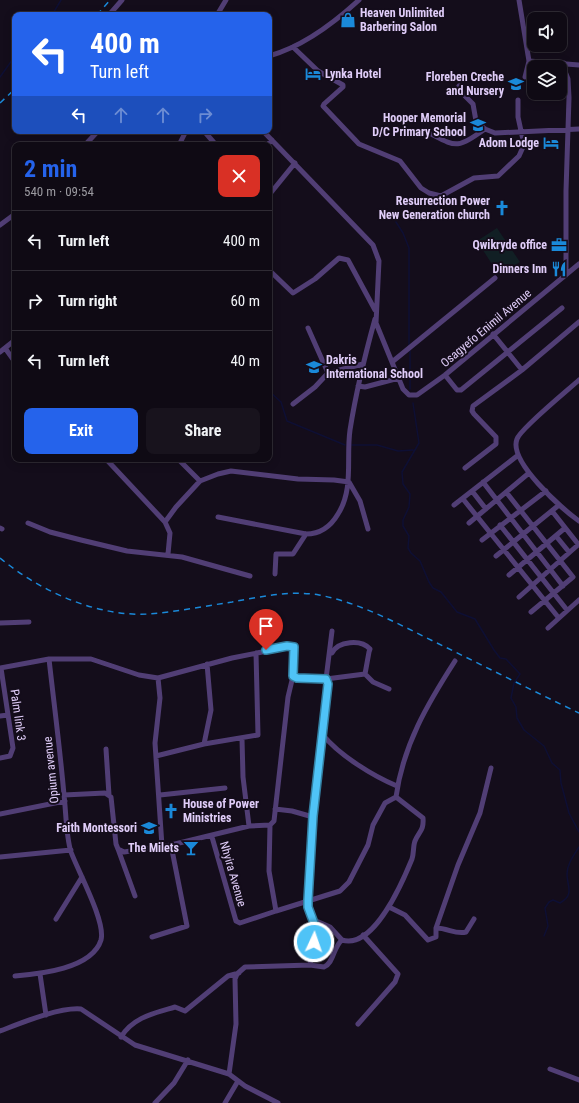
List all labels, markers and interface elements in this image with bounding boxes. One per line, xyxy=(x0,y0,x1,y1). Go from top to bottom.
place label: Heaven Unlimited Barbering Salon xyxy=(360,6,445,34)
shop icon: Heaven Unlimited Barbering Salon xyxy=(339,11,357,29)
map controls xyxy=(527,12,567,100)
button: sound xyxy=(527,12,567,52)
text: 400 m xyxy=(90,27,160,60)
icon: left xyxy=(24,28,76,80)
button: layers xyxy=(527,60,567,100)
text: Turn left xyxy=(90,61,149,82)
hotel icon: Lynka Hotel xyxy=(304,65,322,83)
place label: Lynka Hotel xyxy=(325,67,381,81)
place label: Floreben Creche and Nursery xyxy=(426,70,505,98)
school or university icon: Floreben Creche and Nursery xyxy=(507,75,525,93)
icon: left xyxy=(68,104,90,126)
icon: ahead xyxy=(110,104,132,126)
icon: ahead xyxy=(152,104,174,126)
icon: right xyxy=(194,104,216,126)
place label: Hooper Memorial D/C Primary School xyxy=(372,111,466,139)
school or university icon: Hooper Memorial D/C Primary School xyxy=(469,116,487,134)
hotel icon: Adom Lodge xyxy=(542,134,560,152)
place label: Adom Lodge xyxy=(479,136,539,150)
text: 2 min xyxy=(24,155,77,183)
button: close xyxy=(218,155,260,197)
text: 540 m · 09:54 xyxy=(24,184,94,199)
place label: Resurrection Power New Generation church xyxy=(379,194,490,222)
church icon: Resurrection Power New Generation church xyxy=(493,199,511,217)
icon: left xyxy=(24,230,46,252)
text: Turn left xyxy=(58,232,109,250)
text: 400 m xyxy=(223,232,260,250)
office icon: Qwikryde office xyxy=(550,236,568,254)
place label: Qwikryde office xyxy=(473,238,547,252)
restaurant icon: Dinners Inn xyxy=(550,260,568,278)
place label: Dinners Inn xyxy=(492,262,547,276)
street label: Osagyefo Enimil Avenue xyxy=(438,286,534,370)
icon: right xyxy=(24,290,46,312)
text: Turn right xyxy=(58,292,117,310)
text: 60 m xyxy=(230,292,260,310)
icon: left xyxy=(24,350,46,372)
text: Turn left xyxy=(58,352,109,370)
text: 40 m xyxy=(230,352,260,370)
place label: Dakris International School xyxy=(326,353,423,381)
school or university icon: Dakris International School xyxy=(305,358,323,376)
button: Exit xyxy=(24,408,138,454)
button: Share xyxy=(146,408,260,454)
pin xyxy=(249,609,283,650)
icon: arrive xyxy=(255,615,277,637)
street label: Palm link 3 xyxy=(7,688,29,742)
street label: Opium avenue xyxy=(40,736,61,804)
place label: House of Power Ministries xyxy=(183,797,259,825)
church icon: House of Power Ministries xyxy=(162,802,180,820)
school or university icon: Faith Montessori xyxy=(140,819,158,837)
place label: Faith Montessori xyxy=(56,821,137,835)
bar icon: The Milets xyxy=(182,839,200,857)
street label: Nhyira Avenue xyxy=(217,840,249,909)
place label: The Milets xyxy=(128,841,180,855)
position arrow xyxy=(293,921,335,963)

